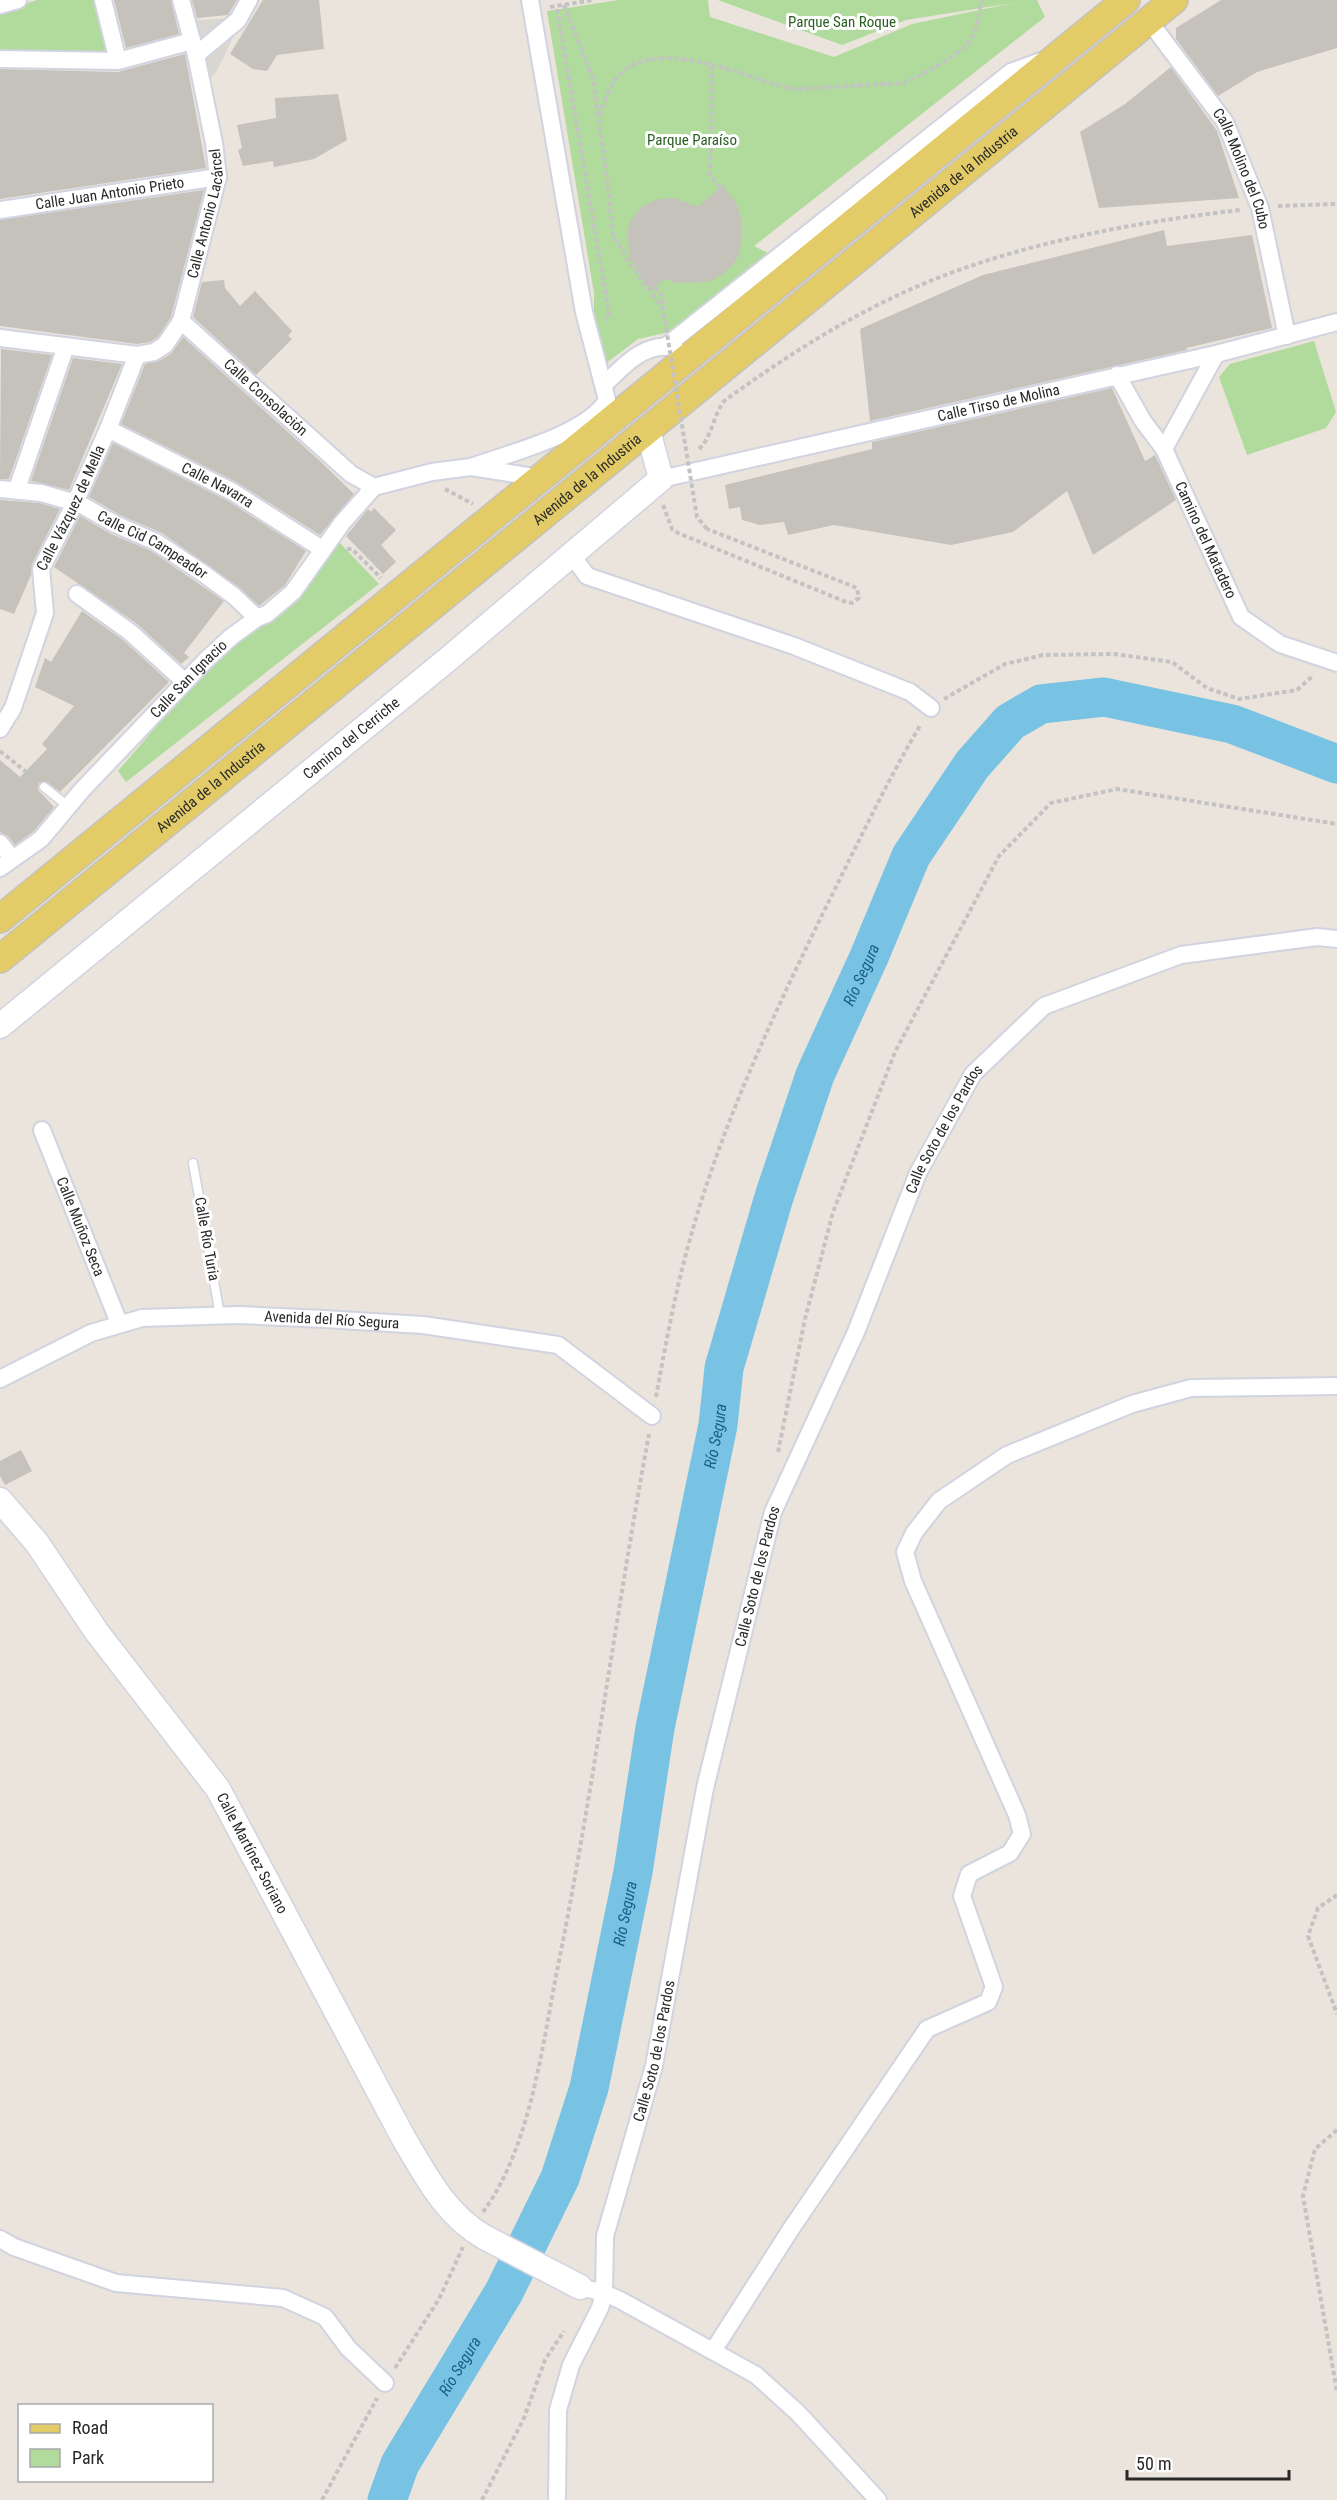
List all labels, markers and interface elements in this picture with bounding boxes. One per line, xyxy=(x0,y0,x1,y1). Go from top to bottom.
park label: Parque San Roque xyxy=(788,13,896,31)
street label: Calle Molino del Cubo xyxy=(1209,105,1273,231)
street label: Avenida de la Industria xyxy=(906,122,1021,222)
park label: Parque Paraíso xyxy=(647,131,737,149)
street label: Calle Antonio Lacárcel xyxy=(183,148,227,280)
street label: Calle Juan Antonio Prieto xyxy=(34,173,185,214)
street label: Calle Consolación xyxy=(220,355,311,440)
street label: Calle Tirso de Molina xyxy=(936,381,1061,425)
street label: Avenida de la Industria xyxy=(529,430,645,529)
street label: Calle Vázquez de Mella xyxy=(33,443,109,574)
street label: Calle Navarra xyxy=(179,459,257,512)
street label: Camino del Matadero xyxy=(1171,479,1240,601)
street label: Calle Cid Campeador xyxy=(94,507,212,583)
street label: Calle San Ignacio xyxy=(146,636,231,722)
street label: Camino del Cerriche xyxy=(299,694,403,783)
street label: Avenida de la Industria xyxy=(153,737,269,837)
water label: Río Segura xyxy=(839,941,883,1009)
street label: Calle Soto de los Pardos xyxy=(902,1060,987,1196)
street label: Calle Muñoz Seca xyxy=(53,1174,108,1279)
street label: Calle Río Turia xyxy=(191,1196,223,1282)
street label: Avenida del Río Segura xyxy=(264,1307,400,1333)
water label: Río Segura xyxy=(700,1403,730,1470)
street label: Calle Soto de los Pardos xyxy=(731,1503,784,1649)
street label: Calle Martínez Soriano xyxy=(213,1790,292,1917)
water label: Río Segura xyxy=(609,1879,641,1948)
street label: Calle Soto de los Pardos xyxy=(629,1979,679,2124)
water label: Río Segura xyxy=(435,2333,485,2399)
legend xyxy=(18,2404,213,2482)
text: Road xyxy=(72,2417,108,2438)
scale bar xyxy=(1127,2443,1289,2481)
text: Park xyxy=(72,2447,104,2468)
text: 50 m xyxy=(1136,2453,1171,2474)

